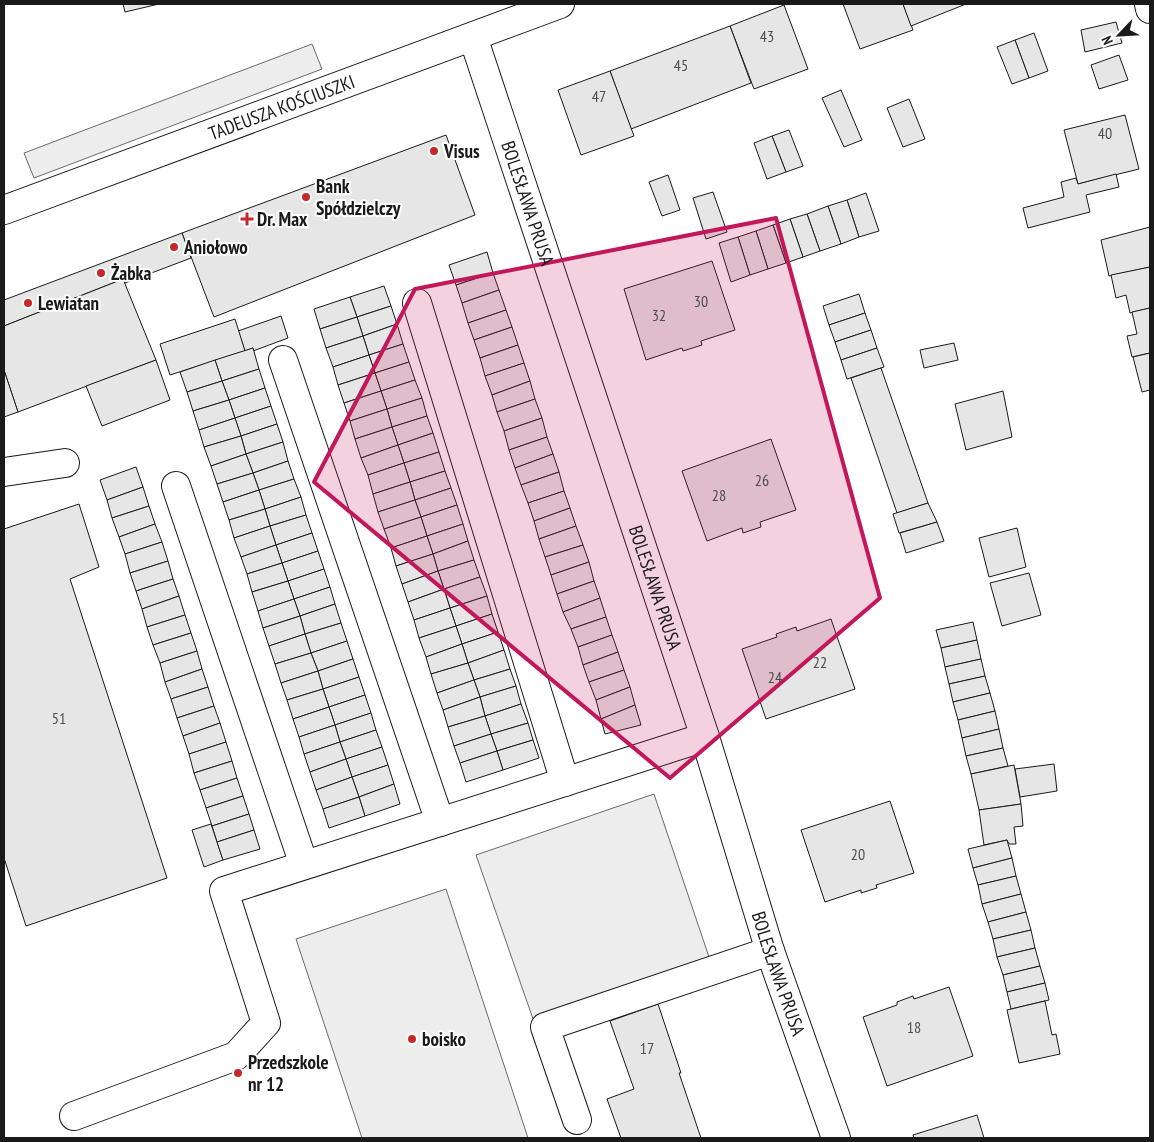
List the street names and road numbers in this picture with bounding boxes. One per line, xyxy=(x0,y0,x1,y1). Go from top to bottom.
street label: TADEUSZA KOŚCIUSZKI xyxy=(205,69,358,145)
street label: BOLESŁAWA PRUSA xyxy=(496,138,560,268)
street label: BOLESŁAWA PRUSA xyxy=(624,522,687,653)
street label: BOLESŁAWA PRUSA xyxy=(747,908,811,1039)

